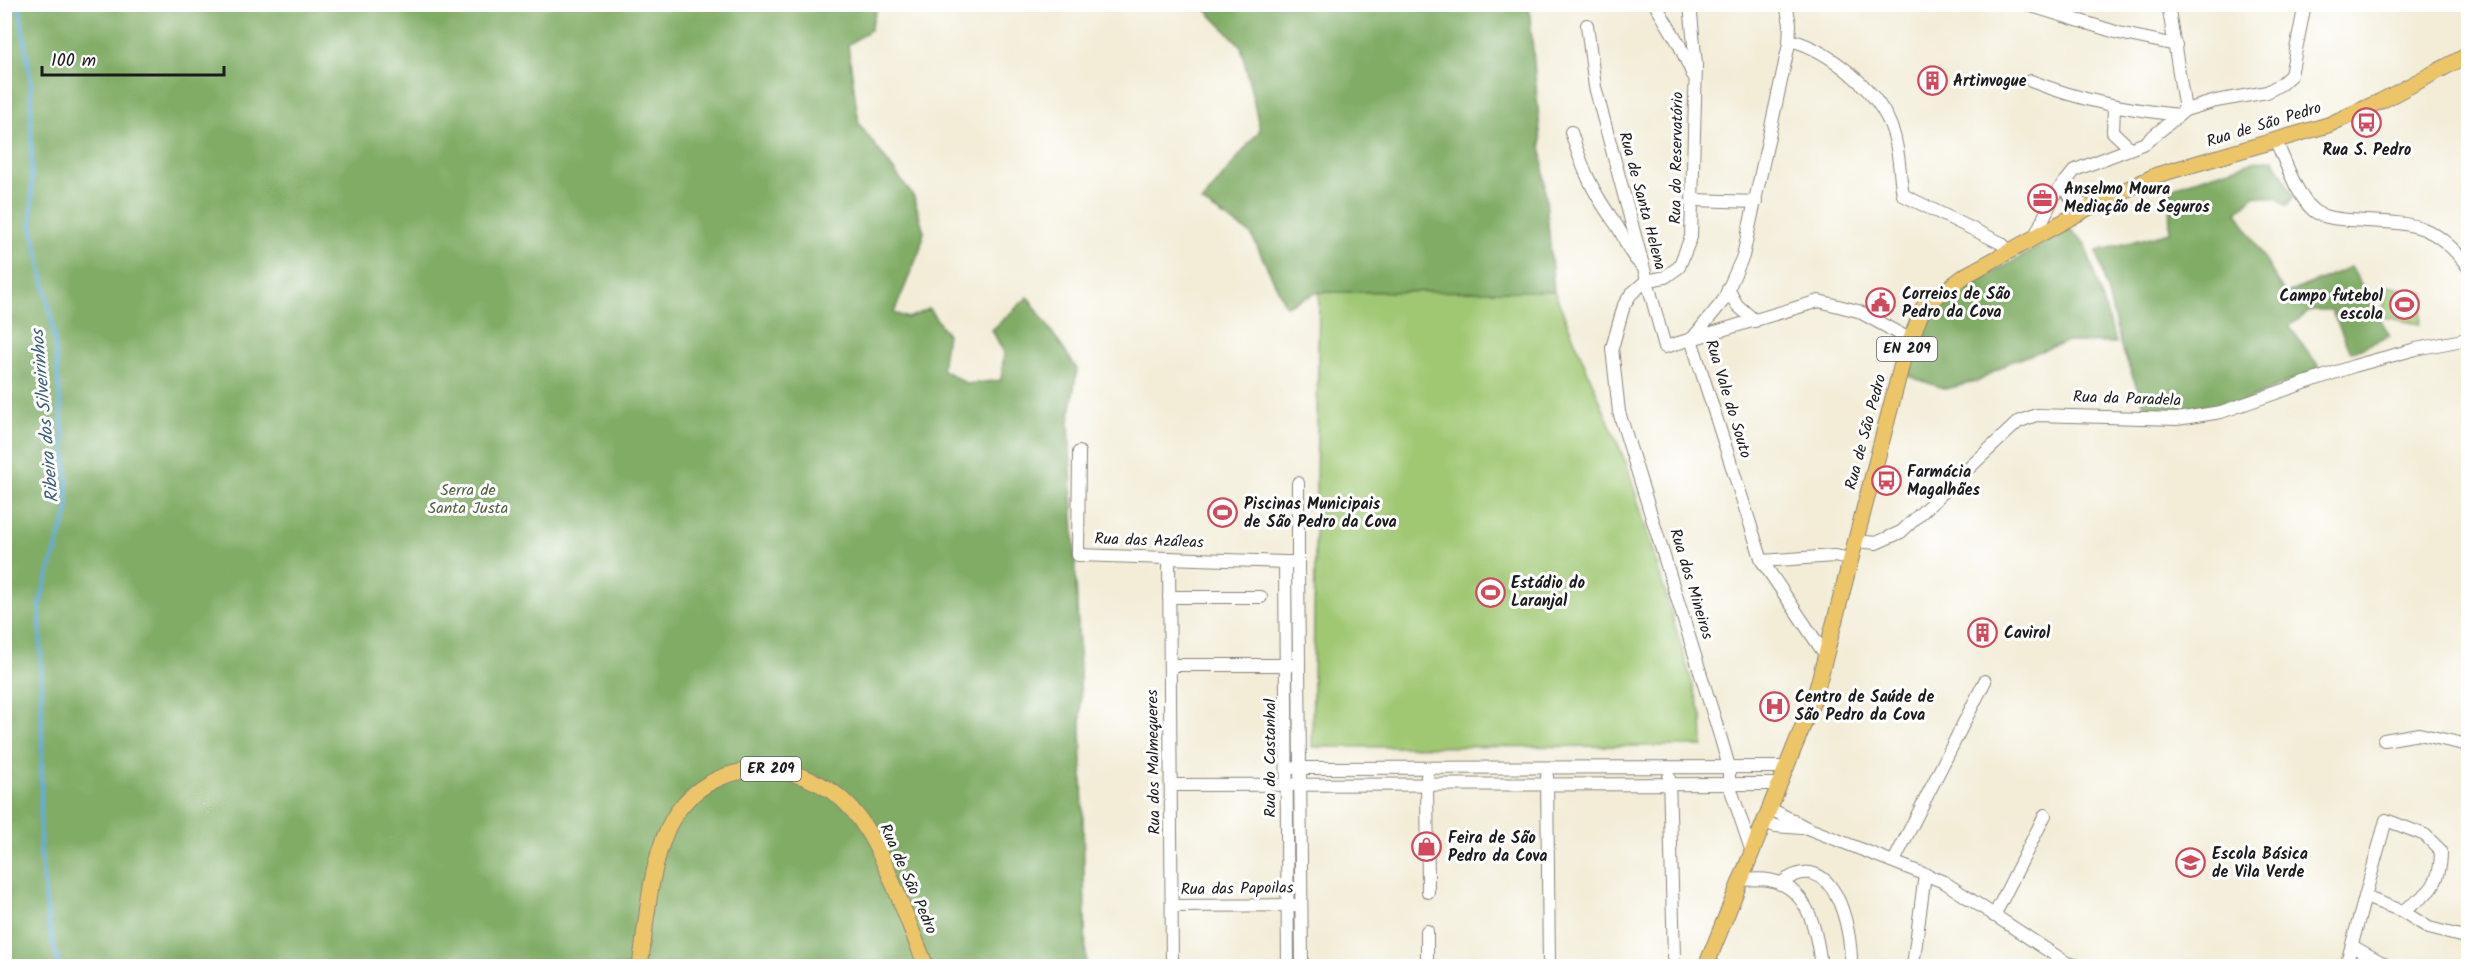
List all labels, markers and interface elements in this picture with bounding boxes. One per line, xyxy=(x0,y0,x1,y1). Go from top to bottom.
scale bar xyxy=(42,39,224,77)
text: 100 m xyxy=(51,47,96,76)
building icon: Artinvogue xyxy=(1916,65,1948,97)
place label: Artinvogue xyxy=(1953,69,2027,94)
street label: Rua do Reservatório xyxy=(1663,92,1691,224)
street label: Rua de São Pedro xyxy=(2204,96,2324,154)
bus stop icon: Rua S. Pedro xyxy=(2351,106,2383,138)
street label: Rua de Santa Helena xyxy=(1612,129,1672,273)
place label: Rua S. Pedro xyxy=(2323,138,2411,163)
place label: Anselmo Moura Mediação de Seguros xyxy=(2064,177,2210,220)
office icon: Anselmo Moura Mediação de Seguros xyxy=(2027,182,2059,214)
place label: Correios de São Pedro da Cova xyxy=(1902,282,2011,325)
place label: Campo futebol escola xyxy=(2279,284,2384,327)
public building icon: Correios de São Pedro da Cova xyxy=(1865,287,1897,319)
sports icon: Campo futebol escola xyxy=(2388,289,2420,321)
water label: Ribeira dos Silveirinhos xyxy=(24,326,68,504)
street label: Rua Vale do Souto xyxy=(1698,337,1758,461)
road number: EN 209 xyxy=(1877,337,1937,361)
street label: Rua de São Pedro xyxy=(1839,371,1893,493)
street label: Rua da Paradela xyxy=(2072,385,2182,413)
place label: Farmácia Magalhães xyxy=(1907,460,1980,503)
bus stop icon: Farmácia Magalhães xyxy=(1870,465,1902,497)
park label: Serra de Santa Justa xyxy=(428,478,508,521)
place label: Piscinas Municipais de São Pedro da Cova xyxy=(1244,492,1397,535)
sports icon: Piscinas Municipais de São Pedro da Cova xyxy=(1207,497,1239,529)
street label: Rua dos Mineiros xyxy=(1662,525,1720,643)
street label: Rua das Azáleas xyxy=(1094,527,1204,555)
place label: Estádio do Laranjal xyxy=(1511,571,1585,614)
sports icon: Estádio do Laranjal xyxy=(1474,576,1506,608)
building icon: Cavirol xyxy=(1967,617,1999,649)
place label: Cavirol xyxy=(2004,621,2051,646)
place label: Centro de Saúde de São Pedro da Cova xyxy=(1795,685,1934,728)
street label: Rua dos Malmequeres xyxy=(1140,689,1168,835)
hospital icon: Centro de Saúde de São Pedro da Cova xyxy=(1758,690,1790,722)
street label: Rua do Castanhal xyxy=(1258,699,1283,817)
road number: ER 209 xyxy=(741,757,801,781)
street label: Rua de São Pedro xyxy=(872,820,944,938)
place label: Feira de São Pedro da Cova xyxy=(1448,826,1548,869)
shop icon: Feira de São Pedro da Cova xyxy=(1411,831,1443,863)
place label: Escola Básica de Vila Verde xyxy=(2212,842,2308,885)
school or university icon: Escola Básica de Vila Verde xyxy=(2175,847,2207,879)
street label: Rua das Papoilas xyxy=(1180,876,1294,902)

